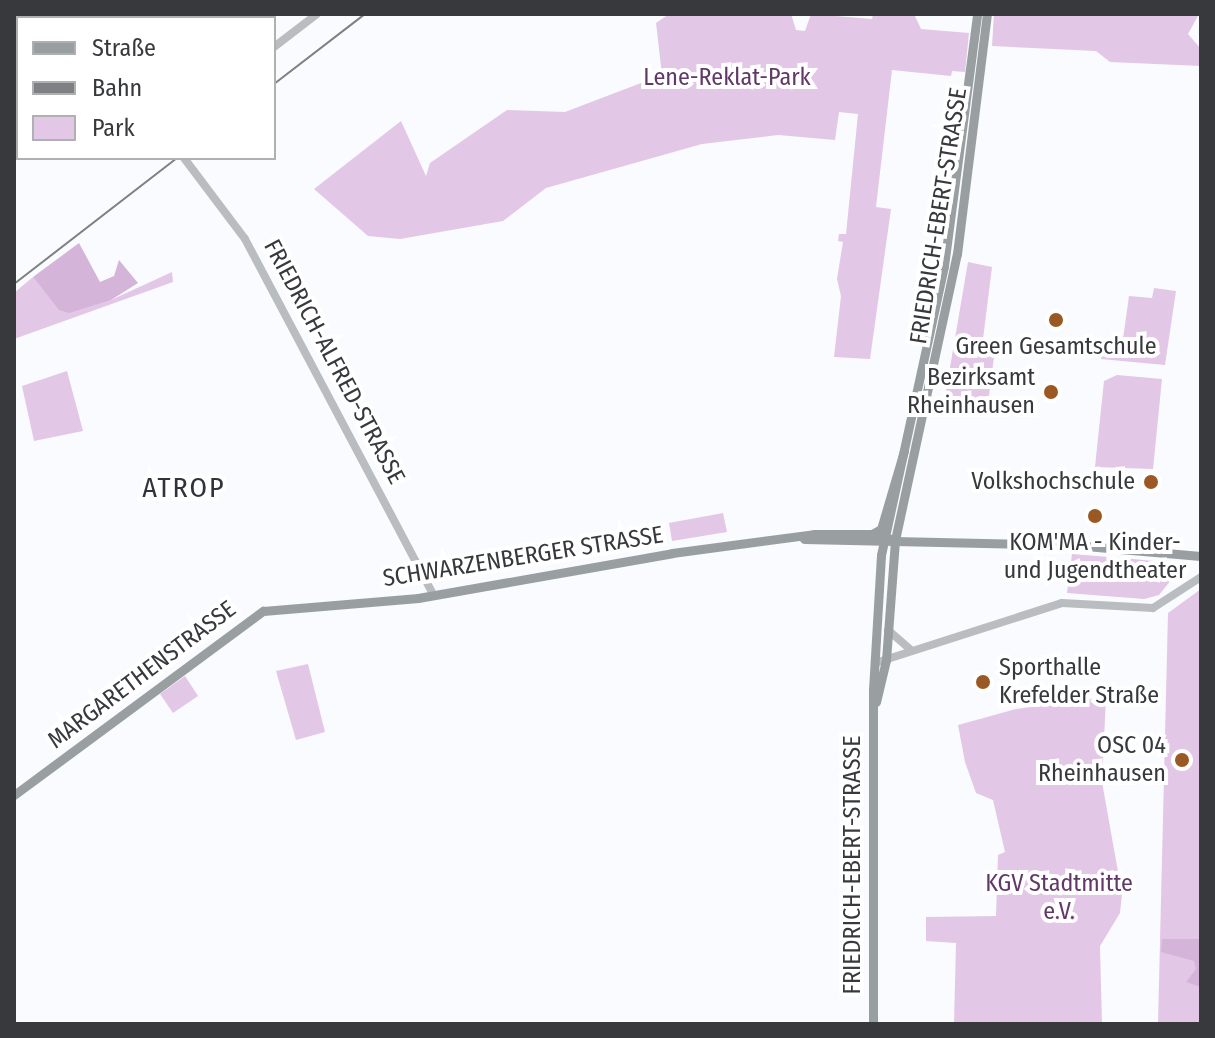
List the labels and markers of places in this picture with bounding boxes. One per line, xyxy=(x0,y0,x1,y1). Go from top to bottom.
marker: Green Gesamtschule xyxy=(1047,311,1065,329)
place label: Green Gesamtschule xyxy=(956,333,1156,361)
place label: Bezirksamt Rheinhausen xyxy=(907,364,1035,420)
marker: Bezirksamt Rheinhausen xyxy=(1042,383,1060,401)
place label: Volkshochschule xyxy=(971,468,1135,496)
marker: Volkshochschule xyxy=(1142,473,1160,491)
marker: KOM'MA - Kinder- und Jugendtheater xyxy=(1086,507,1104,525)
place label: KOM'MA - Kinder- und Jugendtheater xyxy=(1004,529,1186,585)
place label: Sporthalle Krefelder Straße xyxy=(999,654,1159,710)
marker: Sporthalle Krefelder Straße xyxy=(974,673,992,691)
place label: OSC 04 Rheinhausen xyxy=(1038,732,1166,788)
marker: OSC 04 Rheinhausen xyxy=(1173,751,1191,769)

